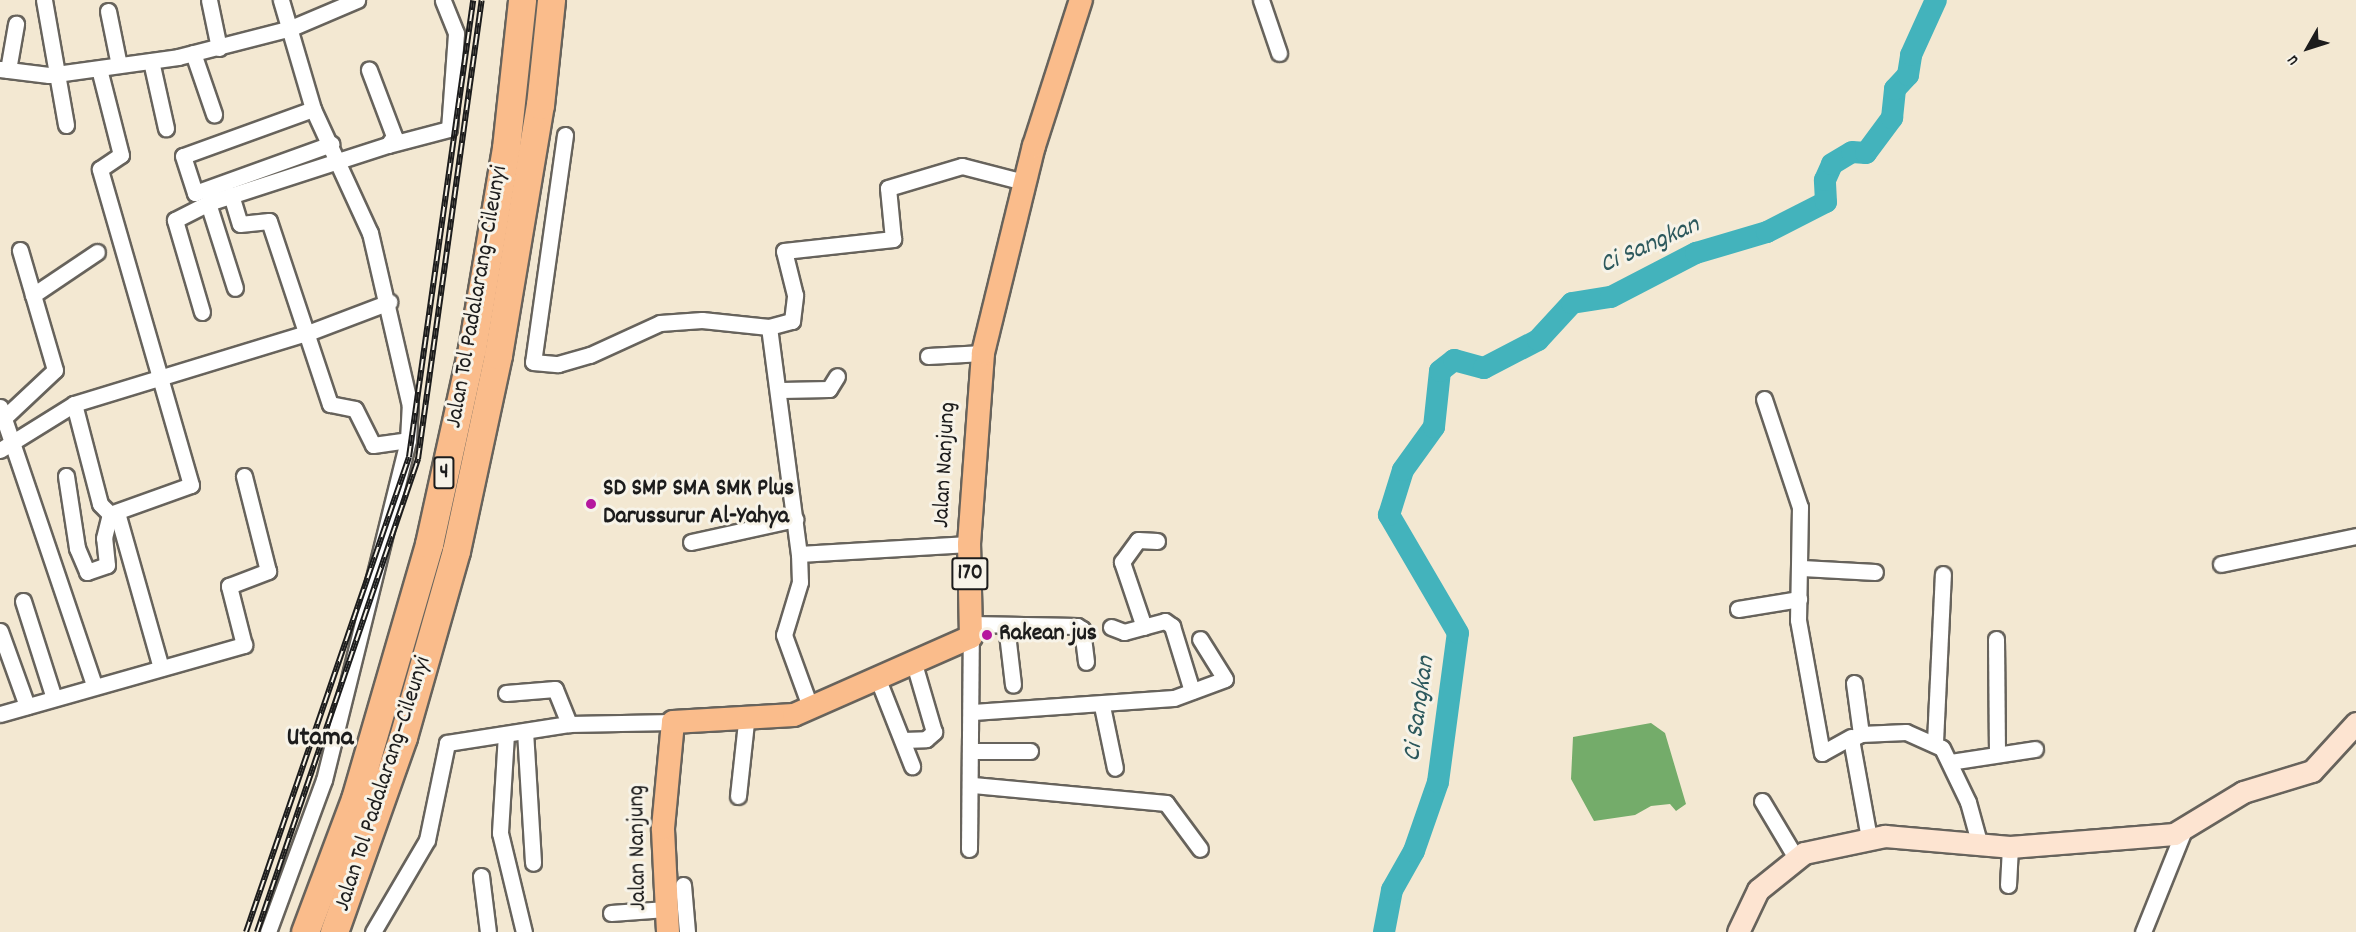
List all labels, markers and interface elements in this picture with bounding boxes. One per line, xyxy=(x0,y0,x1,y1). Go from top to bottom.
north arrow xyxy=(2278,18,2338,78)
text: U xyxy=(2282,49,2305,70)
street label: Jalan Tol Padalarang–Cileunyi xyxy=(441,163,515,431)
water label: Ci Sangkan xyxy=(1595,210,1705,282)
street label: Jalan Nanjung xyxy=(928,401,964,529)
road number: 4 xyxy=(432,454,456,492)
place label: SD SMP SMA SMK Plus Darussurur Al-Yahya xyxy=(603,476,794,532)
marker: SD SMP SMA SMK Plus Darussurur Al-Yahya xyxy=(584,497,598,511)
road number: 170 xyxy=(950,555,990,593)
place label: Rakean jus xyxy=(999,621,1097,649)
marker: Rakean jus xyxy=(980,628,994,642)
street label: Jalan Tol Padalarang–Cileunyi xyxy=(329,653,439,915)
water label: Ci Sangkan xyxy=(1397,655,1443,763)
district label: Utama xyxy=(287,723,353,755)
street label: Jalan Nanjung xyxy=(624,785,654,911)

